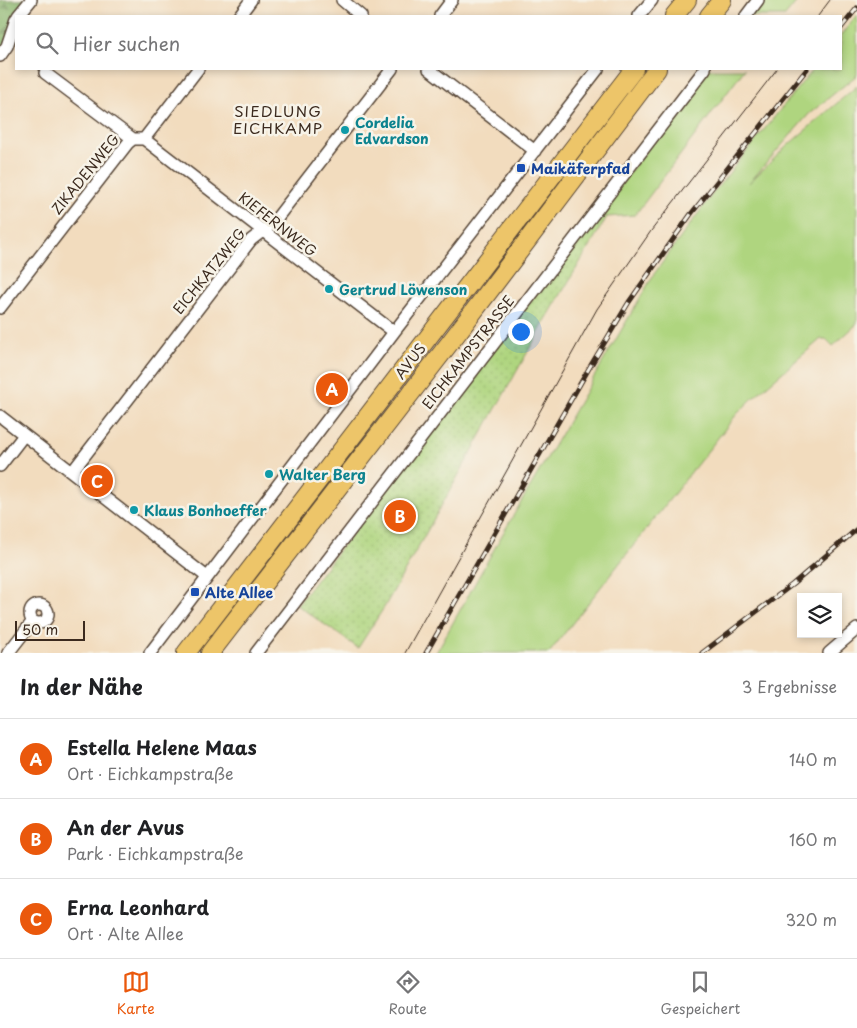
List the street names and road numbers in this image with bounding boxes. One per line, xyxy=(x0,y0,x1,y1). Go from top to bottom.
street label: ZIKADENWEG xyxy=(46,129,124,219)
street label: KIEFERNWEG xyxy=(235,187,321,261)
street label: EICHKATZWEG xyxy=(168,224,250,318)
street label: EICHKAMPSTRASSE xyxy=(417,291,519,413)
street label: AVUS xyxy=(390,339,430,383)

